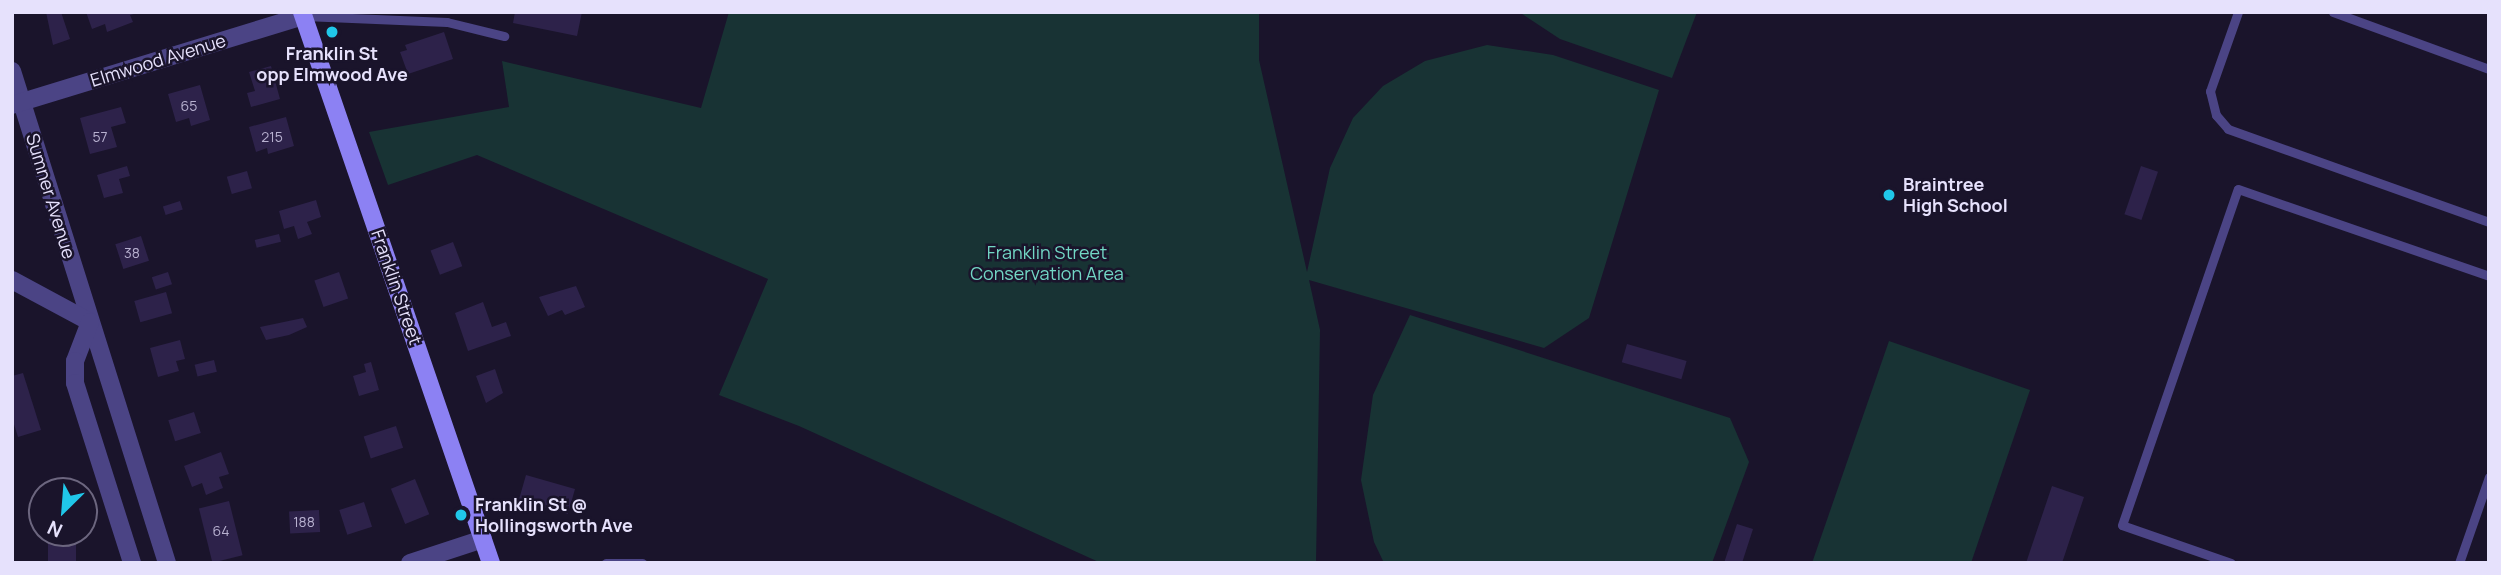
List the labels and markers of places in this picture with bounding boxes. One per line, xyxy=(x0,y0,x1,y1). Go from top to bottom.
marker: Franklin St opp Elmwood Ave xyxy=(324,24,340,40)
place label: Franklin St opp Elmwood Ave xyxy=(256,43,408,86)
place label: Braintree High School xyxy=(1903,174,2008,216)
marker: Braintree High School xyxy=(1881,187,1897,203)
place label: Franklin St @ Hollingsworth Ave xyxy=(475,494,633,536)
marker: Franklin St @ Hollingsworth Ave xyxy=(453,507,469,523)

